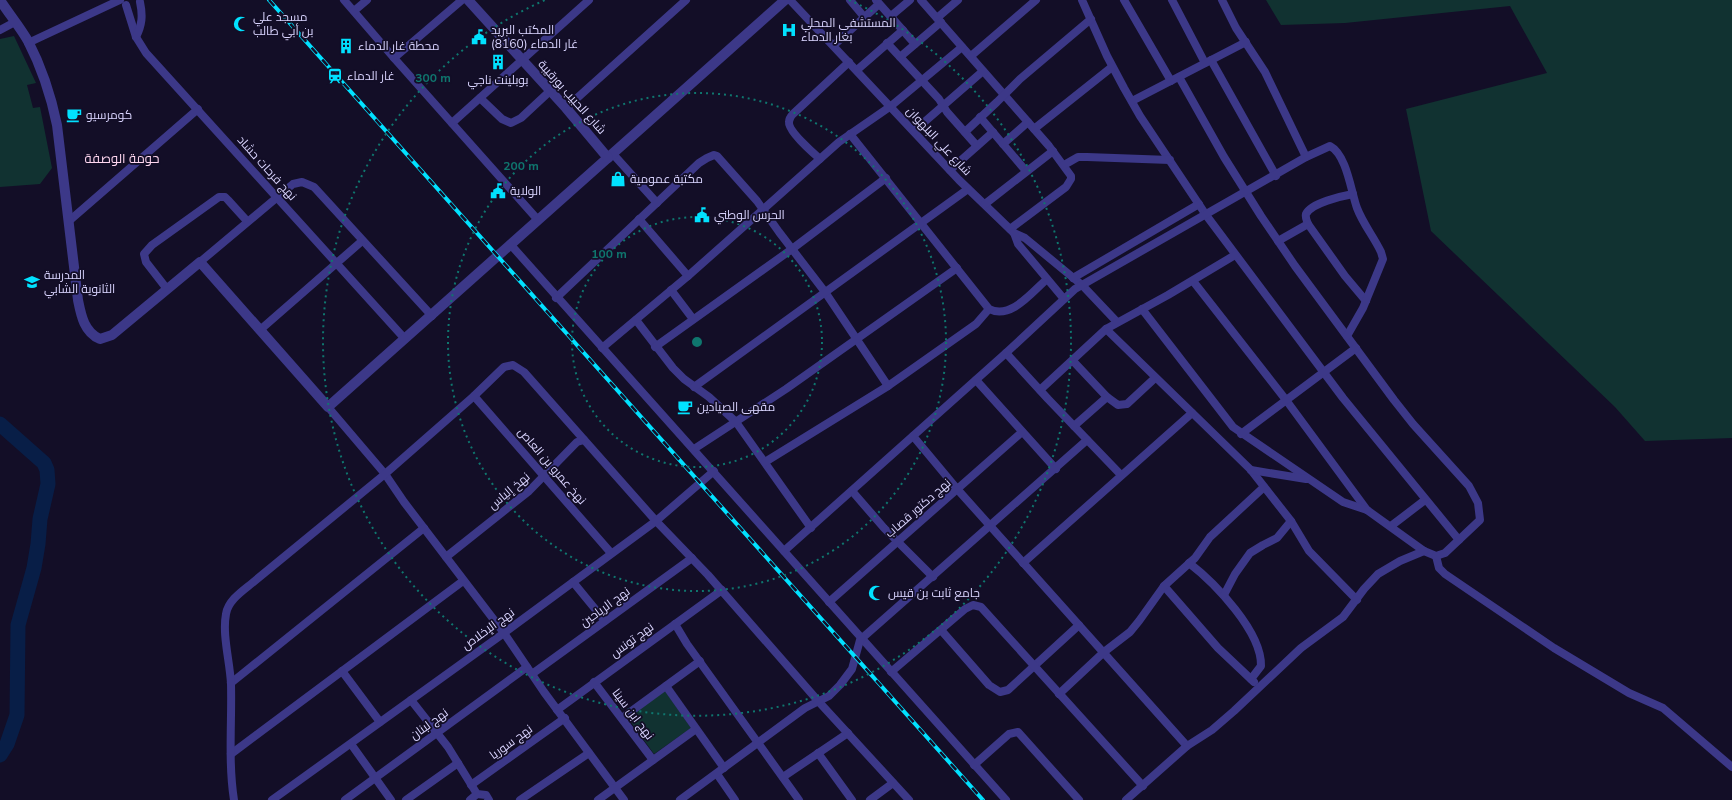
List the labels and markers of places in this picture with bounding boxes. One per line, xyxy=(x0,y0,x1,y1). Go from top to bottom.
place label: مسجد علي بن أبي طالب xyxy=(253,9,313,41)
mosque icon: مسجد علي بن أبي طالب xyxy=(232,15,250,33)
place label: المستشفى المحلي بغار الدماء xyxy=(801,15,896,45)
hospital icon: المستشفى المحلي بغار الدماء xyxy=(780,21,798,39)
place label: المكتب البريد غار الدماء (8160) xyxy=(491,22,578,52)
public building icon: المكتب البريد غار الدماء (8160) xyxy=(470,28,488,46)
building icon: محطة غار الدماء xyxy=(337,37,355,55)
place label: محطة غار الدماء xyxy=(358,38,440,54)
building icon: بوبلينت ناجي xyxy=(489,53,507,71)
station icon: غار الدماء xyxy=(326,67,344,85)
place label: غار الدماء xyxy=(347,68,395,84)
place label: بوبلينت ناجي xyxy=(468,72,529,90)
cafe icon: كومرسيو xyxy=(65,106,83,124)
place label: كومرسيو xyxy=(86,107,132,123)
shop icon: مكتبة عمومية xyxy=(609,170,627,188)
place label: مكتبة عمومية xyxy=(630,171,703,187)
public building icon: الولاية xyxy=(489,182,507,200)
place label: الولاية xyxy=(510,183,541,199)
public building icon: الحرس الوطني xyxy=(693,206,711,224)
place label: الحرس الوطني xyxy=(714,207,785,225)
place label: المدرسة الثانوية الشابي xyxy=(44,267,115,299)
school or university icon: المدرسة الثانوية الشابي xyxy=(23,273,41,291)
centre of rings xyxy=(690,335,704,349)
cafe icon: مقهى الصيادين xyxy=(676,398,694,416)
place label: مقهى الصيادين xyxy=(697,399,775,415)
mosque icon: جامع ثابت بن قیس xyxy=(867,584,885,602)
place label: جامع ثابت بن قیس xyxy=(888,585,980,601)

